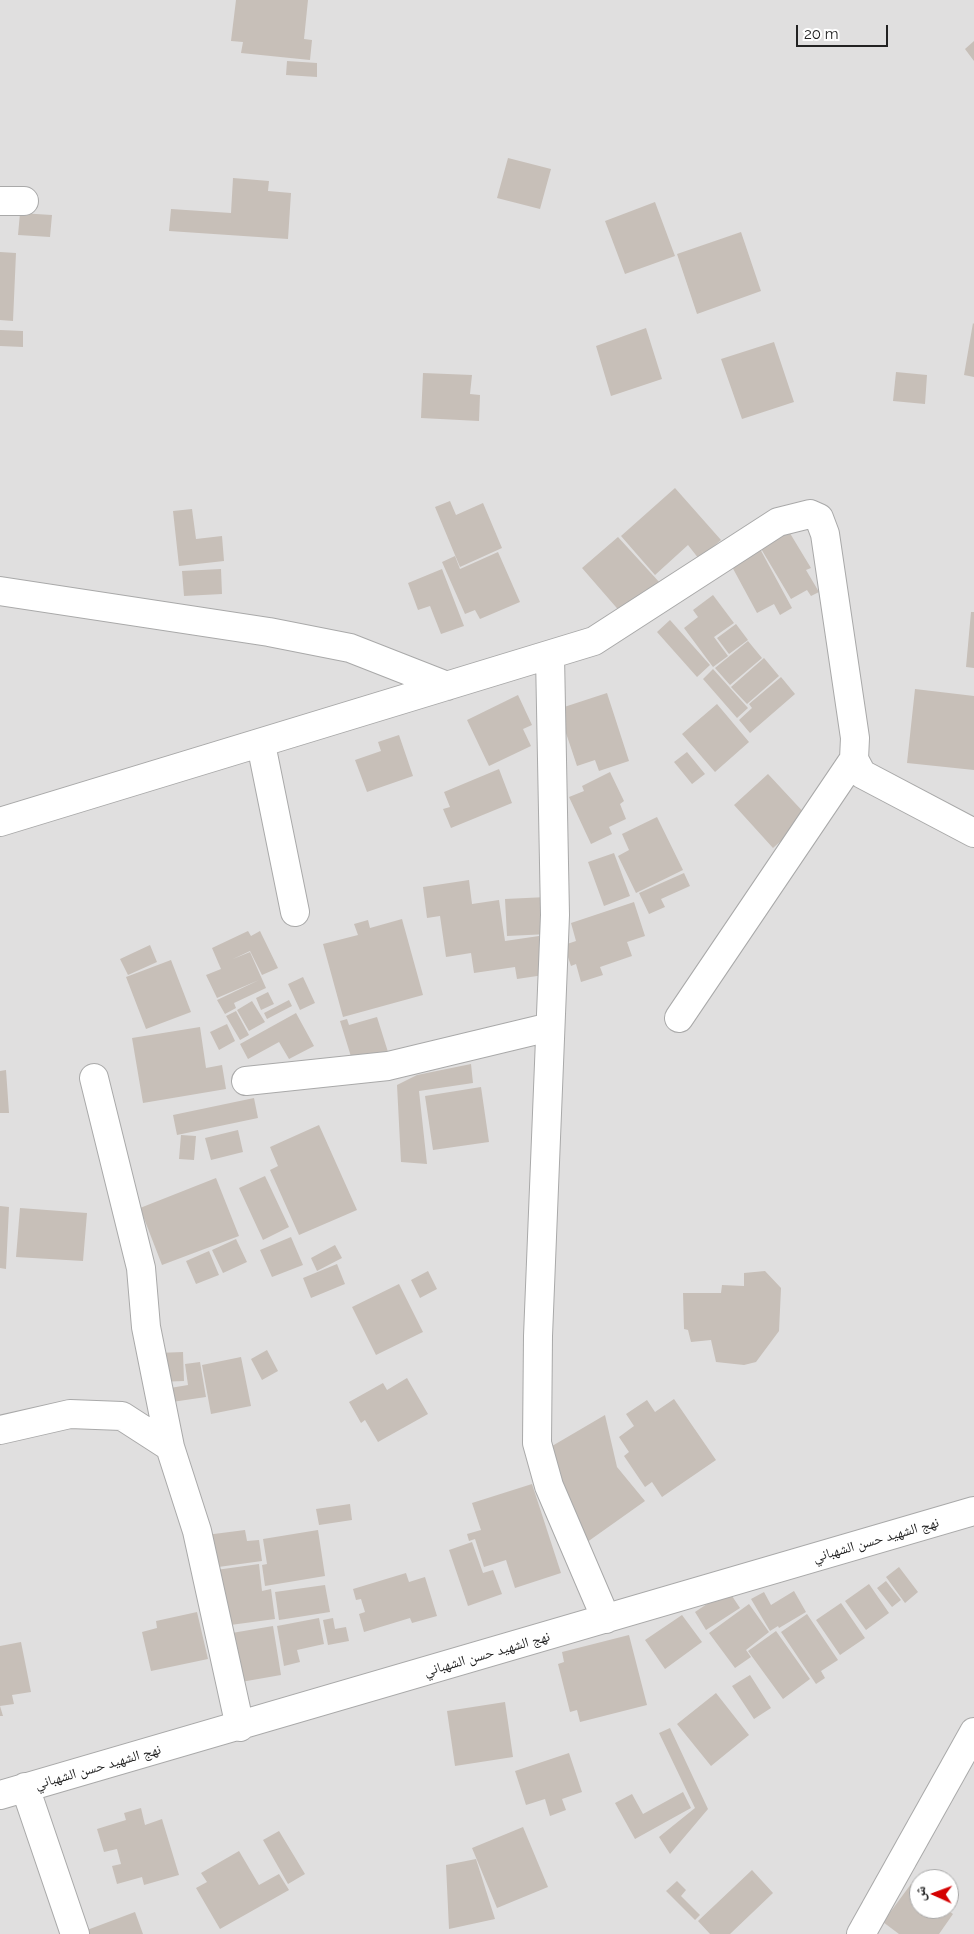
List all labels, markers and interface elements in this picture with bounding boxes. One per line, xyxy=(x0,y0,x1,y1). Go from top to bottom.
scale bar xyxy=(799,15,892,47)
text: 20 m xyxy=(804,25,839,43)
street label: نهج الشهيد حسن الشهباني xyxy=(811,1514,941,1566)
street label: نهج الشهيد حسن الشهباني xyxy=(422,1628,552,1680)
street label: نهج الشهيد حسن الشهباني xyxy=(33,1741,163,1793)
north arrow xyxy=(909,1869,959,1919)
text: ش xyxy=(912,1886,928,1901)

